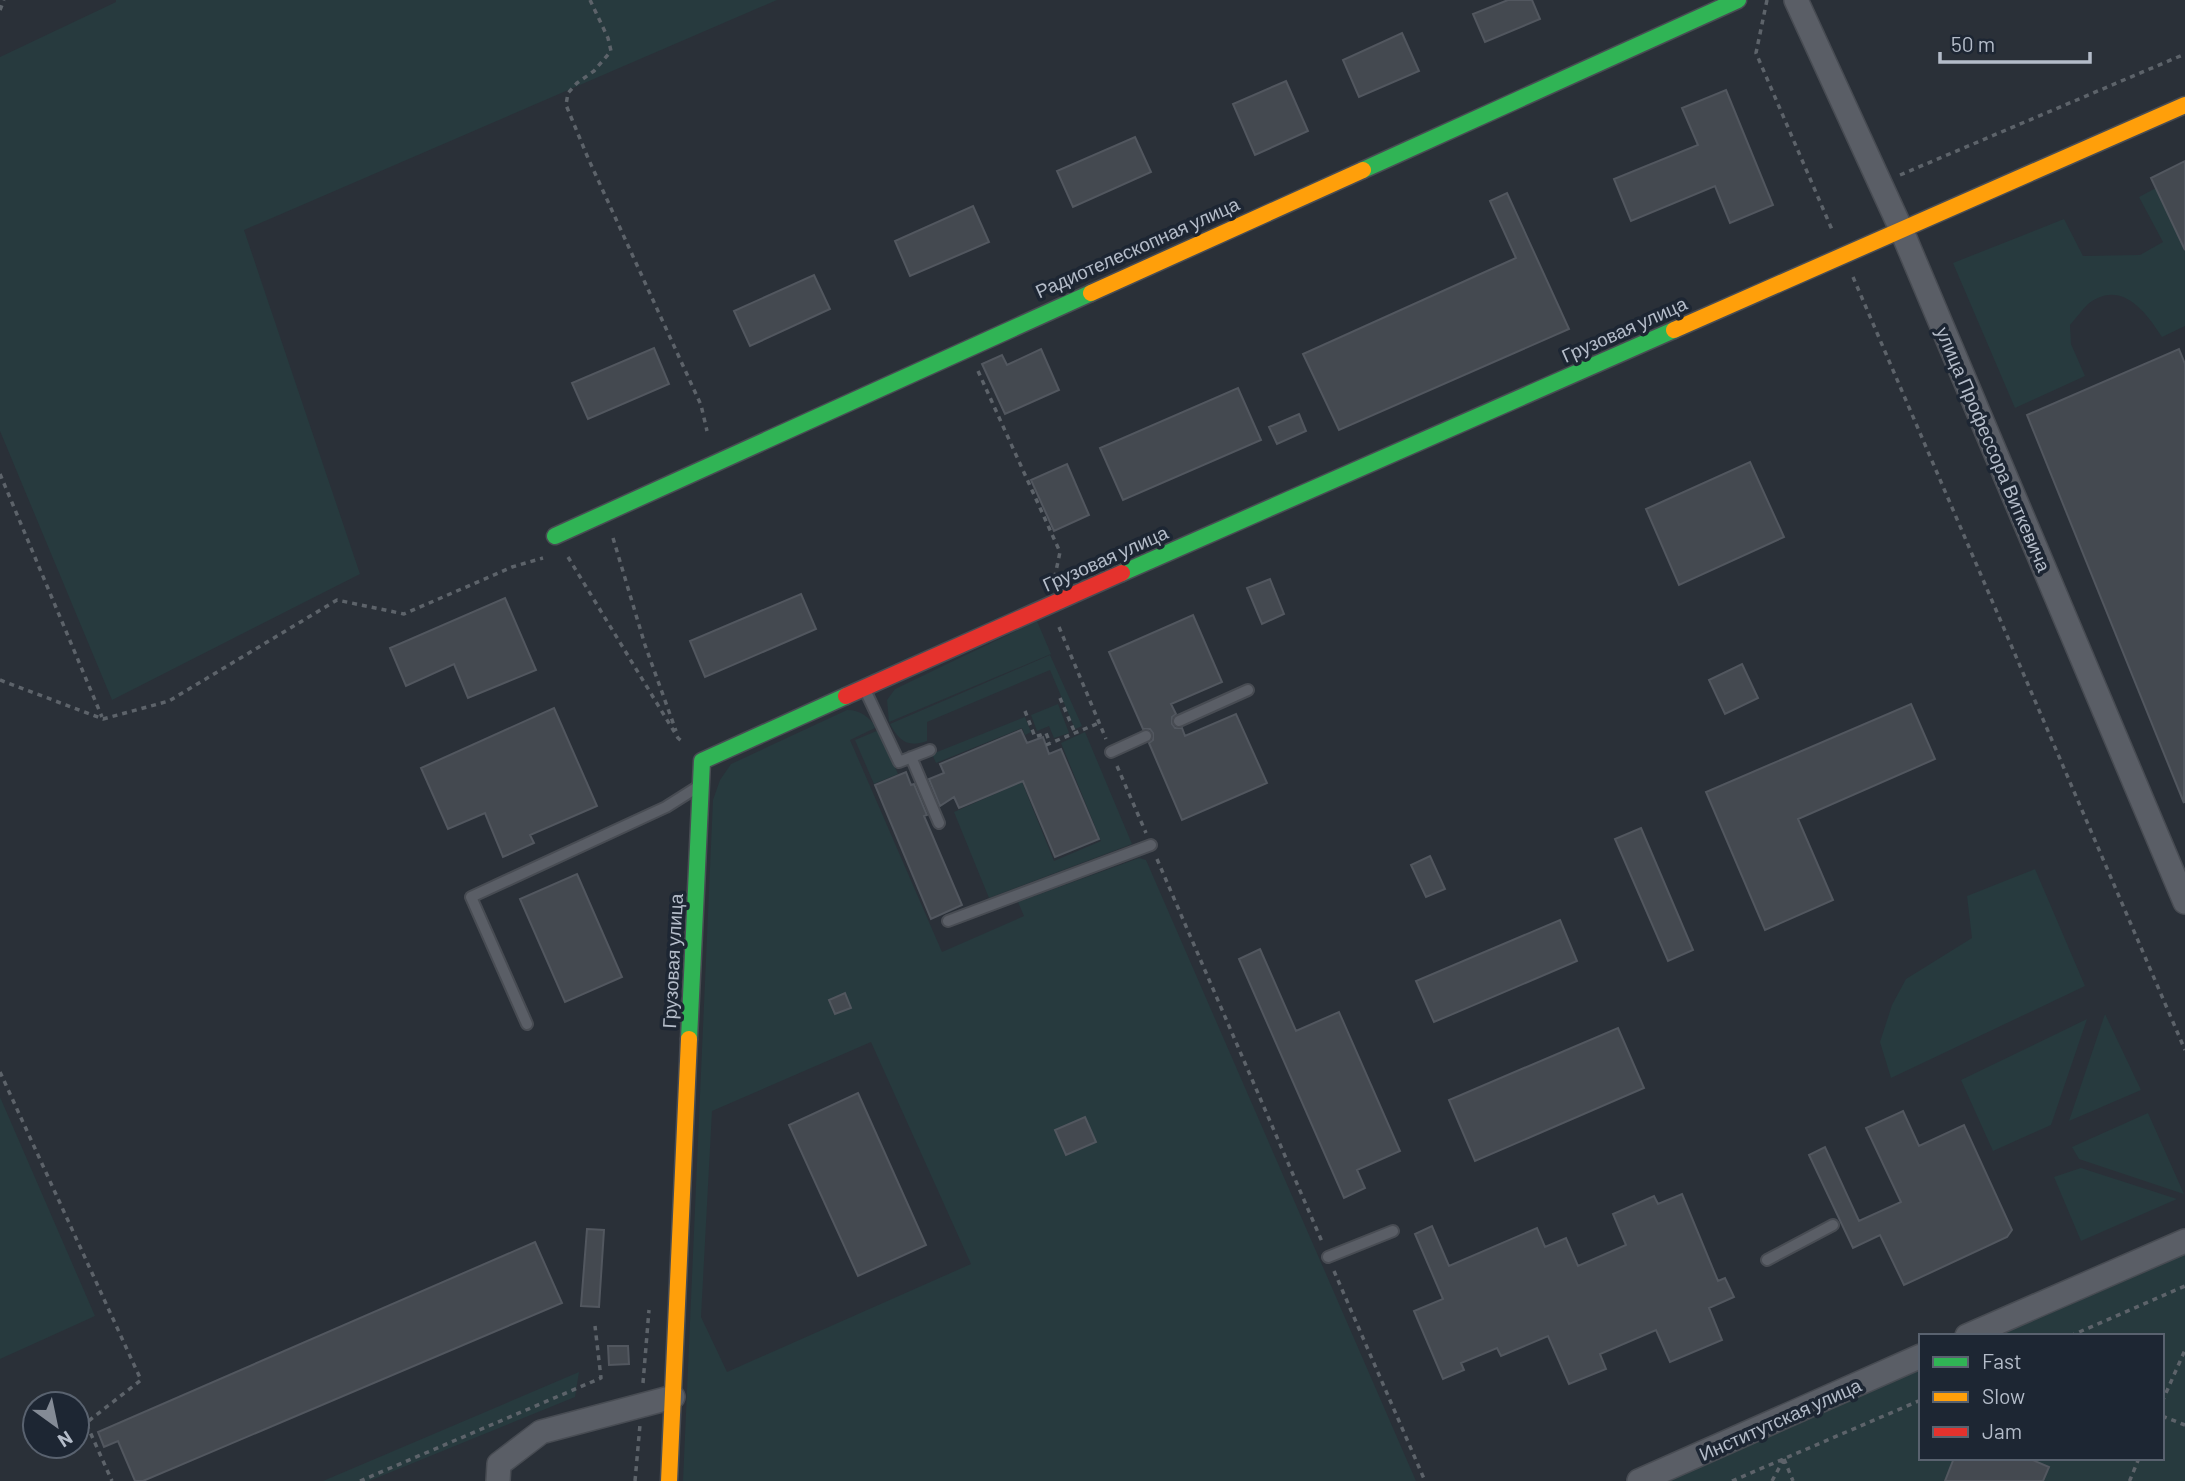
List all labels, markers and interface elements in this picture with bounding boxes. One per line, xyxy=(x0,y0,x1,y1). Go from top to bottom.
scale bar xyxy=(1940,21,2090,65)
text: 50 m xyxy=(1951,31,1995,56)
street label: Радиотелескопная улица xyxy=(1031,191,1243,302)
street label: Грузовая улица xyxy=(1558,291,1691,367)
street label: улица Профессора Виткевича xyxy=(1932,323,2056,575)
street label: Грузовая улица xyxy=(1039,520,1172,596)
street label: Грузовая улица xyxy=(657,893,687,1029)
legend xyxy=(1919,1334,2164,1460)
text: Fast xyxy=(1982,1348,2022,1373)
street label: Институтская улица xyxy=(1695,1373,1865,1465)
text: Slow xyxy=(1982,1383,2025,1408)
north arrow xyxy=(21,1390,91,1460)
text: Jam xyxy=(1982,1418,2022,1443)
text: N xyxy=(54,1427,77,1453)

